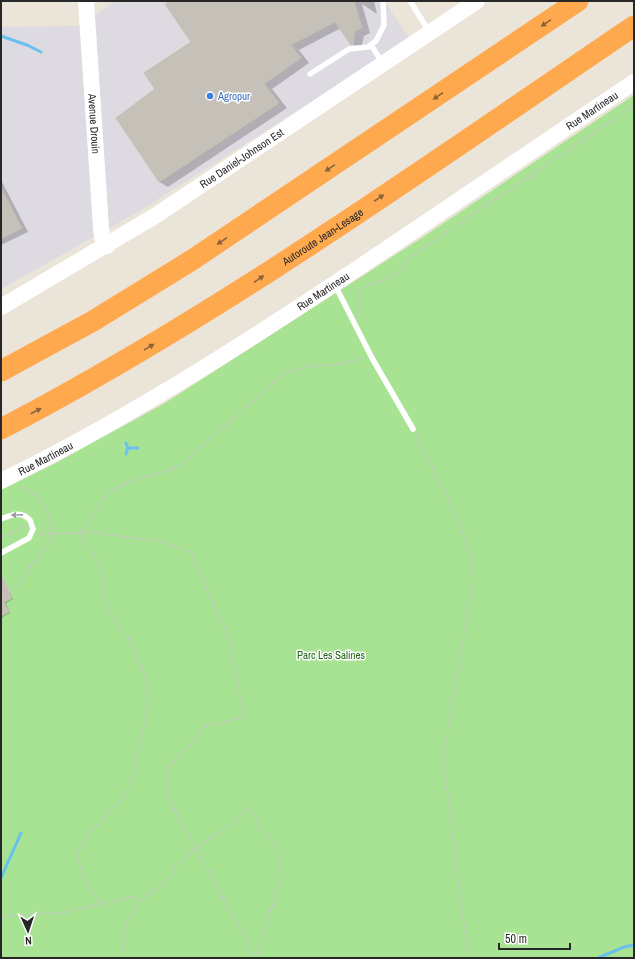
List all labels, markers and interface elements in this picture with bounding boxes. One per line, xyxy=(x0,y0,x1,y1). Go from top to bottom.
one-way arrow xyxy=(540,19,551,27)
street label: Rue Martineau xyxy=(563,88,621,133)
place label: Agropur xyxy=(217,89,250,103)
marker: Agropur xyxy=(205,91,215,101)
street label: Avenue Drouin xyxy=(85,92,103,154)
one-way arrow xyxy=(432,92,444,99)
street label: Rue Daniel-Johnson Est xyxy=(197,125,287,191)
one-way arrow xyxy=(325,164,335,172)
one-way arrow xyxy=(374,194,384,202)
street label: Autoroute Jean-Lesage xyxy=(279,205,366,269)
one-way arrow xyxy=(216,237,228,244)
street label: Rue Martineau xyxy=(294,269,352,314)
one-way arrow xyxy=(254,275,265,282)
one-way arrow xyxy=(143,344,155,351)
one-way arrow xyxy=(30,407,41,414)
street label: Rue Martineau xyxy=(16,438,75,478)
one-way arrow xyxy=(10,512,23,518)
park label: Parc Les Salines xyxy=(297,648,366,662)
north arrow xyxy=(8,911,48,951)
scale bar xyxy=(499,925,570,951)
text: 50 m xyxy=(505,931,527,947)
text: N xyxy=(25,934,32,948)

